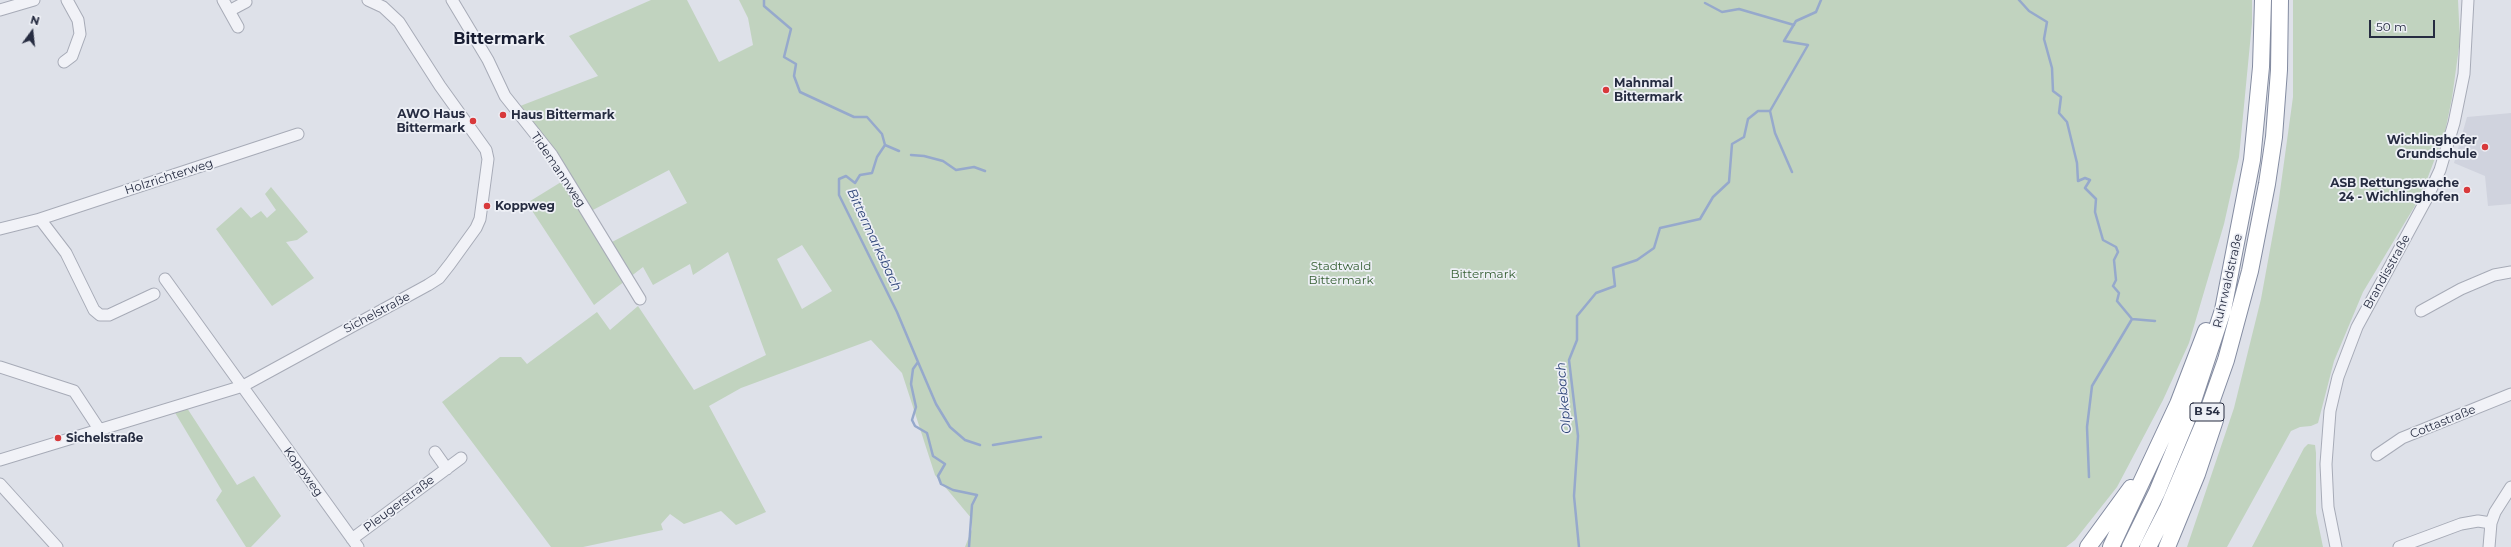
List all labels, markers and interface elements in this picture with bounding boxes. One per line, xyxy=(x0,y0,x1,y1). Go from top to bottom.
north arrow xyxy=(12,12,52,52)
text: N xyxy=(29,12,41,28)
scale bar xyxy=(2371,12,2437,38)
text: 50 m xyxy=(2376,19,2407,34)
district label: Bittermark xyxy=(453,29,545,49)
place label: Mahnmal Bittermark xyxy=(1614,76,1683,104)
marker: Mahnmal Bittermark xyxy=(1601,85,1611,95)
place label: AWO Haus Bittermark xyxy=(396,107,465,135)
place label: Haus Bittermark xyxy=(511,108,615,122)
marker: Haus Bittermark xyxy=(498,110,508,120)
marker: AWO Haus Bittermark xyxy=(468,116,478,126)
street label: Tidemannweg xyxy=(528,130,588,210)
place label: Wichlinghofer Grundschule xyxy=(2387,133,2477,161)
marker: Wichlinghofer Grundschule xyxy=(2480,142,2490,152)
street label: Holzrichterweg xyxy=(123,156,215,198)
place label: ASB Rettungswache 24 - Wichlinghofen xyxy=(2330,176,2459,204)
marker: ASB Rettungswache 24 - Wichlinghofen xyxy=(2462,185,2472,195)
water label: Bittermarksbach xyxy=(843,186,905,294)
place label: Koppweg xyxy=(495,199,555,213)
marker: Koppweg xyxy=(482,201,492,211)
street label: Brandisstraße xyxy=(2361,232,2413,312)
street label: Ruhrwaldstraße xyxy=(2210,233,2246,329)
park label: Stadtwald Bittermark xyxy=(1308,259,1374,287)
park label: Bittermark xyxy=(1450,267,1516,281)
street label: Sichelstraße xyxy=(341,289,413,337)
water label: Olpkebach xyxy=(1553,361,1575,435)
street label: Cottastraße xyxy=(2408,402,2478,442)
road number: B 54 xyxy=(2190,403,2224,421)
place label: Sichelstraße xyxy=(66,431,143,445)
marker: Sichelstraße xyxy=(53,433,63,443)
street label: Koppweg xyxy=(280,444,326,500)
street label: Pleugerstraße xyxy=(361,473,437,535)

